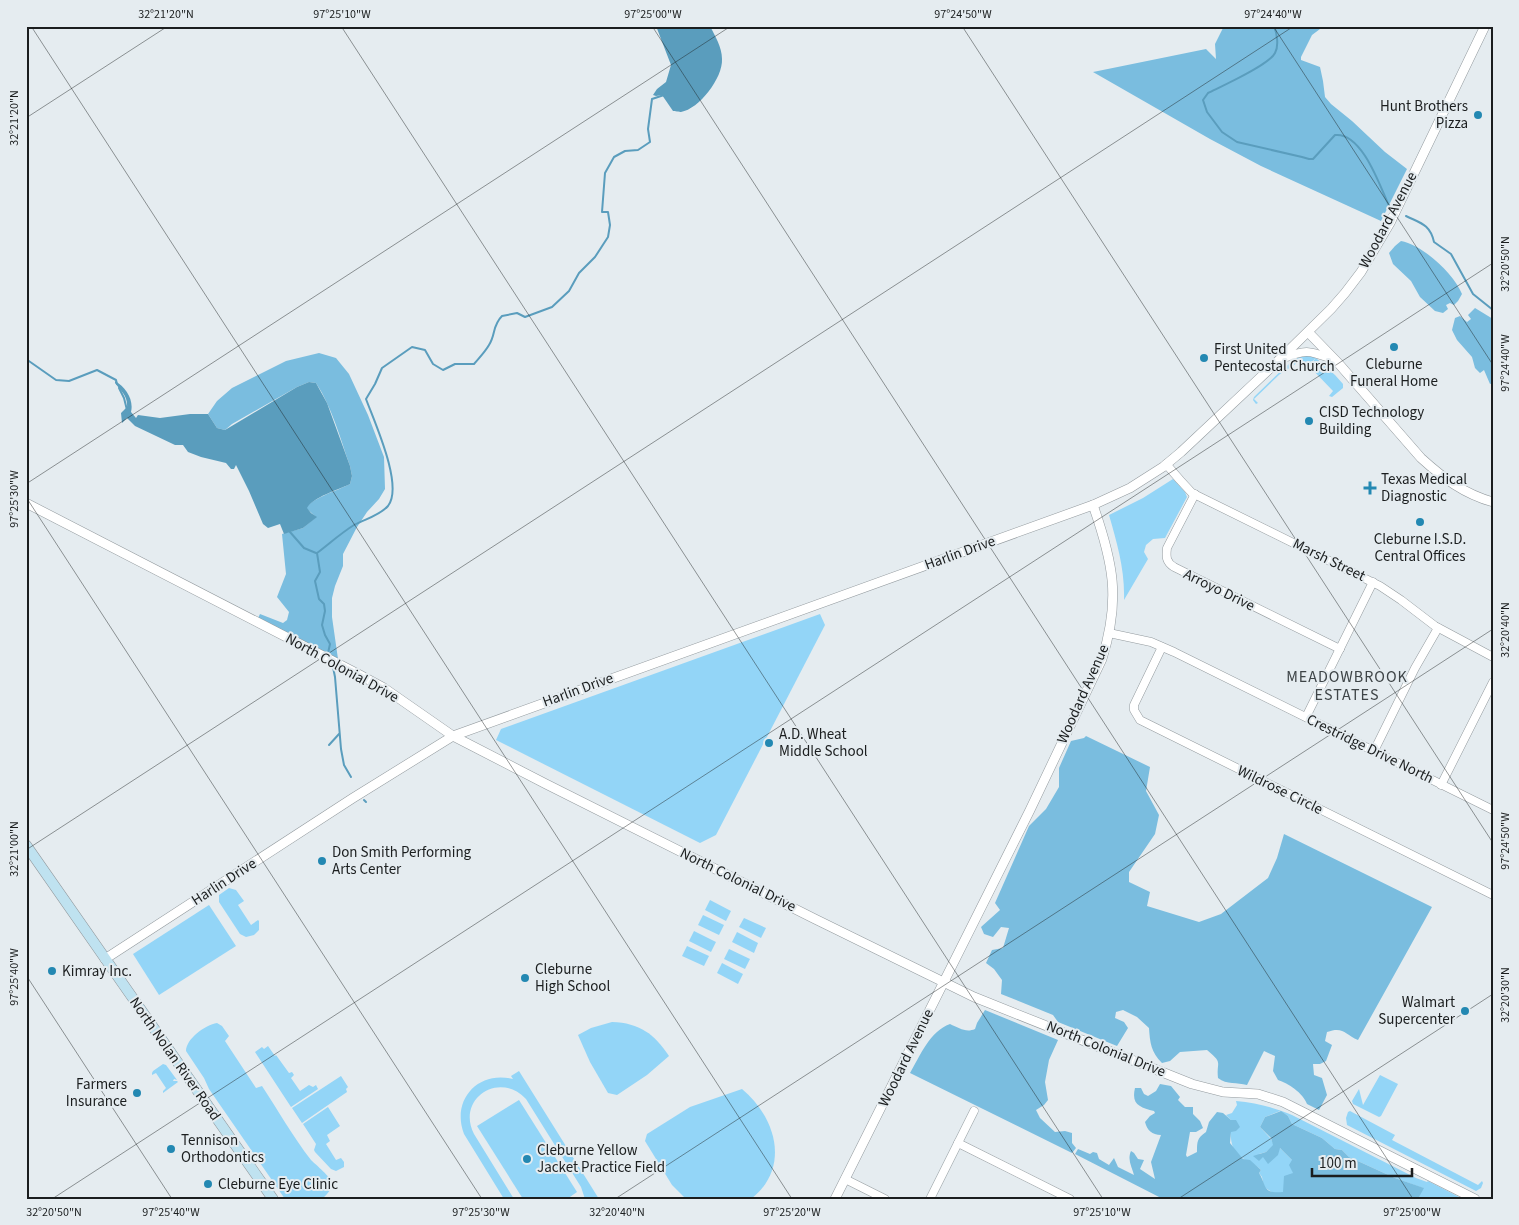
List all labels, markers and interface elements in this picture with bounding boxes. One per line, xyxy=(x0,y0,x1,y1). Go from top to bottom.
text: 32°21'20"N xyxy=(138,6,194,23)
text: 97°25'10"W xyxy=(313,6,371,23)
text: 97°25'00"W xyxy=(624,6,682,23)
text: 97°24'50"W xyxy=(934,6,992,23)
text: 97°24'40"W xyxy=(1244,6,1302,23)
text: 32°21'20"N xyxy=(6,90,23,146)
place label: Hunt Brothers Pizza xyxy=(1380,96,1468,134)
marker: Hunt Brothers Pizza xyxy=(1472,109,1484,121)
street label: Woodard Avenue xyxy=(1354,168,1422,272)
text: 32°20'50"N xyxy=(1497,236,1514,292)
text: 97°24'40"W xyxy=(1497,334,1514,392)
place label: First United Pentecostal Church xyxy=(1214,339,1335,377)
marker: Cleburne Funeral Home xyxy=(1388,341,1400,353)
marker: First United Pentecostal Church xyxy=(1198,352,1210,364)
place label: Cleburne Funeral Home xyxy=(1350,354,1438,392)
place label: CISD Technology Building xyxy=(1319,402,1424,440)
marker: CISD Technology Building xyxy=(1303,415,1315,427)
place label: Texas Medical Diagnostic xyxy=(1381,469,1467,507)
text: 97°25'30"W xyxy=(6,470,23,528)
marker: Texas Medical Diagnostic xyxy=(1363,481,1377,495)
marker: Cleburne I.S.D. Central Offices xyxy=(1414,516,1426,528)
place label: Cleburne I.S.D. Central Offices xyxy=(1374,529,1466,567)
street label: Harlin Drive xyxy=(922,531,998,575)
street label: Marsh Street xyxy=(1289,533,1369,587)
street label: Arroyo Drive xyxy=(1180,564,1258,616)
text: 32°20'40"N xyxy=(1497,602,1514,658)
street label: North Colonial Drive xyxy=(281,628,403,708)
street label: Woodard Avenue xyxy=(1052,641,1114,747)
district label: MEADOWBROOK ESTATES xyxy=(1286,666,1408,706)
street label: Harlin Drive xyxy=(540,668,616,712)
street label: Crestridge Drive North xyxy=(1303,709,1437,789)
place label: A.D. Wheat Middle School xyxy=(779,724,868,762)
marker: A.D. Wheat Middle School xyxy=(763,737,775,749)
street label: Wildrose Circle xyxy=(1234,760,1326,820)
text: 97°24'50"W xyxy=(1497,812,1514,870)
text: 32°21'00"N xyxy=(6,821,23,877)
place label: Don Smith Performing Arts Center xyxy=(332,842,472,880)
street label: North Colonial Drive xyxy=(676,843,800,917)
street label: Harlin Drive xyxy=(187,853,261,911)
marker: Don Smith Performing Arts Center xyxy=(316,855,328,867)
text: 97°25'40"W xyxy=(6,948,23,1006)
place label: Cleburne High School xyxy=(535,959,610,997)
place label: Kimray Inc. xyxy=(62,961,132,982)
marker: Kimray Inc. xyxy=(46,965,58,977)
text: 32°20'30"N xyxy=(1497,967,1514,1023)
marker: Cleburne High School xyxy=(519,972,531,984)
place label: Walmart Supercenter xyxy=(1378,992,1456,1030)
street label: North Nolan River Road xyxy=(124,993,226,1125)
marker: Walmart Supercenter xyxy=(1459,1005,1471,1017)
street label: Woodard Avenue xyxy=(873,1006,939,1110)
street label: North Colonial Drive xyxy=(1043,1016,1169,1082)
place label: Farmers Insurance xyxy=(66,1074,127,1112)
marker: Farmers Insurance xyxy=(131,1087,143,1099)
place label: Tennison Orthodontics xyxy=(181,1130,264,1168)
place label: Cleburne Yellow Jacket Practice Field xyxy=(537,1140,665,1178)
marker: Tennison Orthodontics xyxy=(165,1143,177,1155)
scale bar xyxy=(1312,1145,1412,1177)
marker: Cleburne Yellow Jacket Practice Field xyxy=(521,1153,533,1165)
text: 100 m xyxy=(1319,1153,1357,1174)
place label: Cleburne Eye Clinic xyxy=(218,1174,338,1195)
marker: Cleburne Eye Clinic xyxy=(202,1178,214,1190)
text: 32°20'50"N xyxy=(26,1204,82,1221)
text: 97°25'40"W xyxy=(142,1204,200,1221)
text: 97°25'30"W xyxy=(452,1204,510,1221)
text: 32°20'40"N xyxy=(589,1204,645,1221)
text: 97°25'20"W xyxy=(763,1204,821,1221)
text: 97°25'10"W xyxy=(1073,1204,1131,1221)
text: 97°25'00"W xyxy=(1383,1204,1441,1221)

